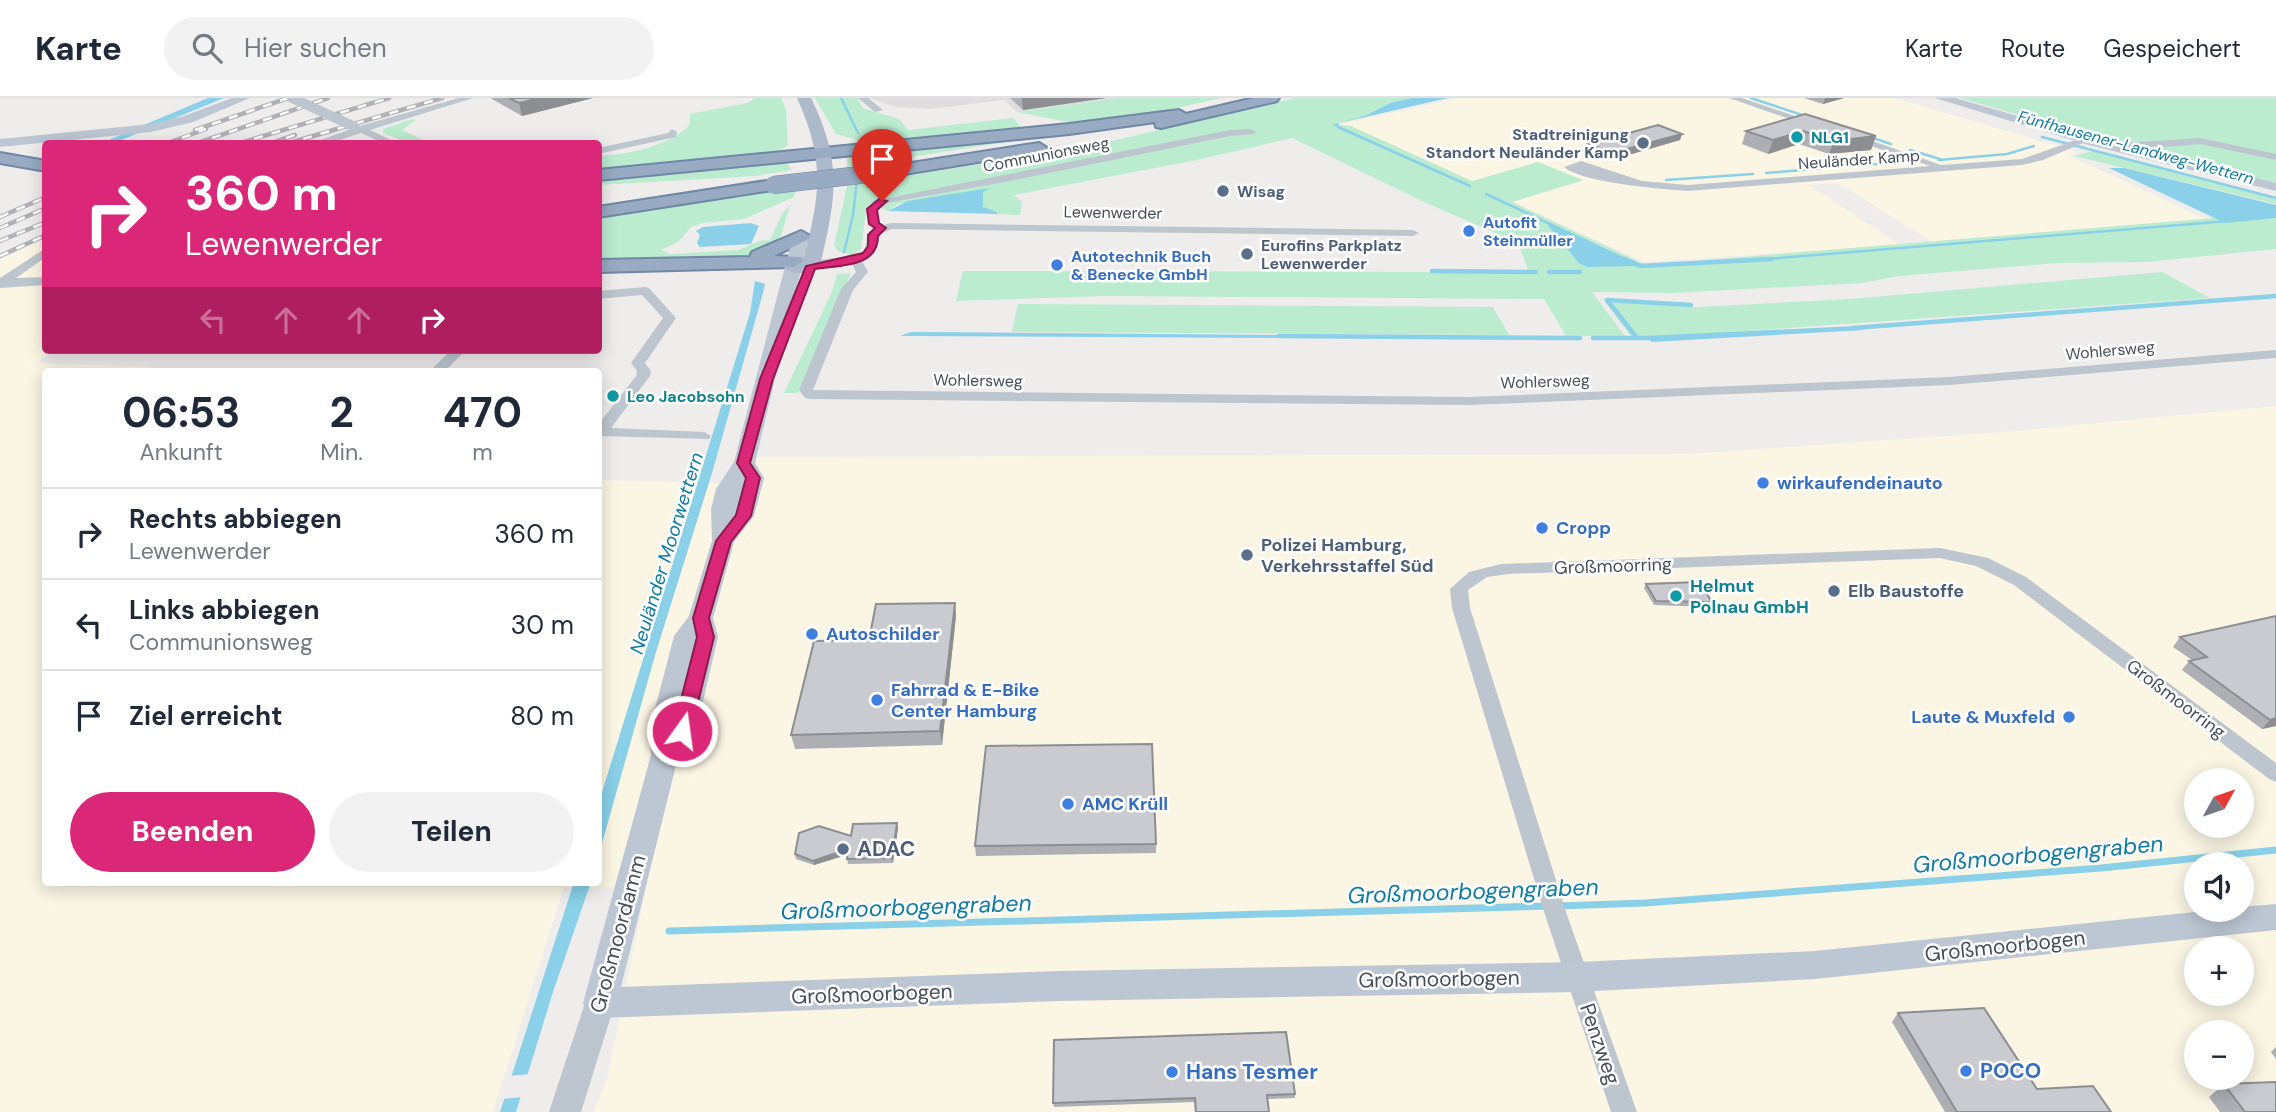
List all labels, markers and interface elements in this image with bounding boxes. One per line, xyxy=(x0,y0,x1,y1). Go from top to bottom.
search box xyxy=(164,17,654,80)
text: Karte xyxy=(35,27,122,70)
icon: search xyxy=(188,29,226,67)
text: Hier suchen xyxy=(244,31,387,65)
text: Karte xyxy=(1905,33,1963,64)
text: Route xyxy=(2001,33,2065,64)
text: Gespeichert xyxy=(2103,33,2241,64)
water label: Fünfhausener-Landweg-Wettern xyxy=(2016,106,2256,189)
place label: Stadtreinigung Standort Neuländer Kamp xyxy=(1426,124,1629,163)
place label: NLG1 xyxy=(1811,127,1849,148)
pin xyxy=(852,129,912,201)
marker: NLG1 xyxy=(1789,129,1805,145)
street label: Communionsweg xyxy=(981,132,1111,177)
marker: Stadtreinigung Standort Neuländer Kamp xyxy=(1635,135,1651,151)
icon: arrive xyxy=(863,140,901,178)
street label: Neuländer Kamp xyxy=(1797,145,1921,174)
text: 360 m xyxy=(185,161,338,225)
icon: right xyxy=(70,168,161,259)
place label: Wisag xyxy=(1237,181,1285,202)
marker: Wisag xyxy=(1215,183,1231,199)
street label: Lewenwerder xyxy=(1063,201,1163,224)
place label: Autofit Steinmüller xyxy=(1483,212,1573,251)
text: Lewenwerder xyxy=(185,223,382,265)
marker: Autofit Steinmüller xyxy=(1461,223,1477,239)
place label: Eurofins Parkplatz Lewenwerder xyxy=(1261,235,1402,274)
place label: Autotechnik Buch & Benecke GmbH xyxy=(1071,246,1211,285)
marker: Eurofins Parkplatz Lewenwerder xyxy=(1239,246,1255,262)
marker: Autotechnik Buch & Benecke GmbH xyxy=(1049,257,1065,273)
icon: left xyxy=(194,301,232,339)
icon: ahead xyxy=(267,301,305,339)
icon: ahead xyxy=(340,301,378,339)
icon: right xyxy=(413,301,451,339)
street label: Wohlersweg xyxy=(2065,336,2156,365)
street label: Wohlersweg xyxy=(933,369,1023,392)
street label: Wohlersweg xyxy=(1500,369,1590,394)
text: 06:53 xyxy=(122,385,240,440)
text: 2 xyxy=(329,385,354,440)
text: 470 xyxy=(443,385,522,440)
place label: Leo Jacobsohn xyxy=(627,386,745,407)
marker: Leo Jacobsohn xyxy=(605,388,621,404)
text: Ankunft xyxy=(139,437,223,467)
text: Min. xyxy=(320,437,363,467)
text: m xyxy=(472,437,493,467)
water label: Neuländer Moorwettern xyxy=(624,449,709,657)
place label: wirkaufendeinauto xyxy=(1777,471,1943,495)
marker: wirkaufendeinauto xyxy=(1755,475,1771,491)
text: Rechts abbiegen xyxy=(129,502,342,536)
icon: right xyxy=(70,515,108,553)
place label: Cropp xyxy=(1556,516,1611,540)
text: 360 m xyxy=(494,517,574,551)
marker: Cropp xyxy=(1534,520,1550,536)
place label: Polizei Hamburg, Verkehrsstaffel Süd xyxy=(1261,533,1434,578)
text: Lewenwerder xyxy=(129,536,271,566)
marker: Polizei Hamburg, Verkehrsstaffel Süd xyxy=(1239,547,1255,563)
street label: Großmoorring xyxy=(1554,552,1672,580)
place label: Helmut Polnau GmbH xyxy=(1690,574,1809,619)
place label: Elb Baustoffe xyxy=(1848,579,1964,603)
marker: Elb Baustoffe xyxy=(1826,583,1842,599)
marker: Helmut Polnau GmbH xyxy=(1668,588,1684,604)
text: Links abbiegen xyxy=(129,593,319,627)
icon: left xyxy=(70,606,108,644)
text: 30 m xyxy=(511,608,574,642)
place label: Autoschilder xyxy=(826,622,940,646)
marker: Autoschilder xyxy=(804,626,820,642)
text: Communionsweg xyxy=(129,627,313,657)
street label: Großmoorring xyxy=(2122,654,2230,744)
place label: Fahrrad & E-Bike Center Hamburg xyxy=(891,678,1039,723)
marker: Fahrrad & E-Bike Center Hamburg xyxy=(869,692,885,708)
position arrow xyxy=(645,694,719,768)
icon: arrive xyxy=(70,697,108,735)
text: Ziel erreicht xyxy=(129,699,282,733)
text: 80 m xyxy=(510,699,574,733)
place label: Laute & Muxfeld xyxy=(1911,705,2055,729)
marker: Laute & Muxfeld xyxy=(2061,709,2077,725)
north arrow xyxy=(2184,768,2254,838)
map controls xyxy=(2184,768,2254,1090)
button: Beenden xyxy=(70,792,315,872)
button: Teilen xyxy=(329,792,574,872)
place label: AMC Krüll xyxy=(1082,792,1168,816)
marker: AMC Krüll xyxy=(1060,796,1076,812)
water label: Großmoorbogengraben xyxy=(1911,828,2165,880)
place label: ADAC xyxy=(857,835,915,863)
marker: ADAC xyxy=(835,841,851,857)
street label: Großmoordamm xyxy=(583,852,653,1016)
button: sound xyxy=(2184,852,2254,922)
water label: Großmoorbogengraben xyxy=(1347,872,1599,910)
water label: Großmoorbogengraben xyxy=(780,888,1032,926)
street label: Großmoorbogen xyxy=(1923,924,2087,968)
button: + xyxy=(2184,936,2254,1006)
street label: Großmoorbogen xyxy=(1358,964,1520,994)
street label: Großmoorbogen xyxy=(791,977,953,1011)
street label: Penzweg xyxy=(1573,1000,1627,1089)
button: − xyxy=(2184,1020,2254,1090)
place label: POCO xyxy=(1980,1057,2041,1085)
place label: Hans Tesmer xyxy=(1186,1058,1318,1086)
marker: POCO xyxy=(1958,1063,1974,1079)
marker: Hans Tesmer xyxy=(1164,1064,1180,1080)

